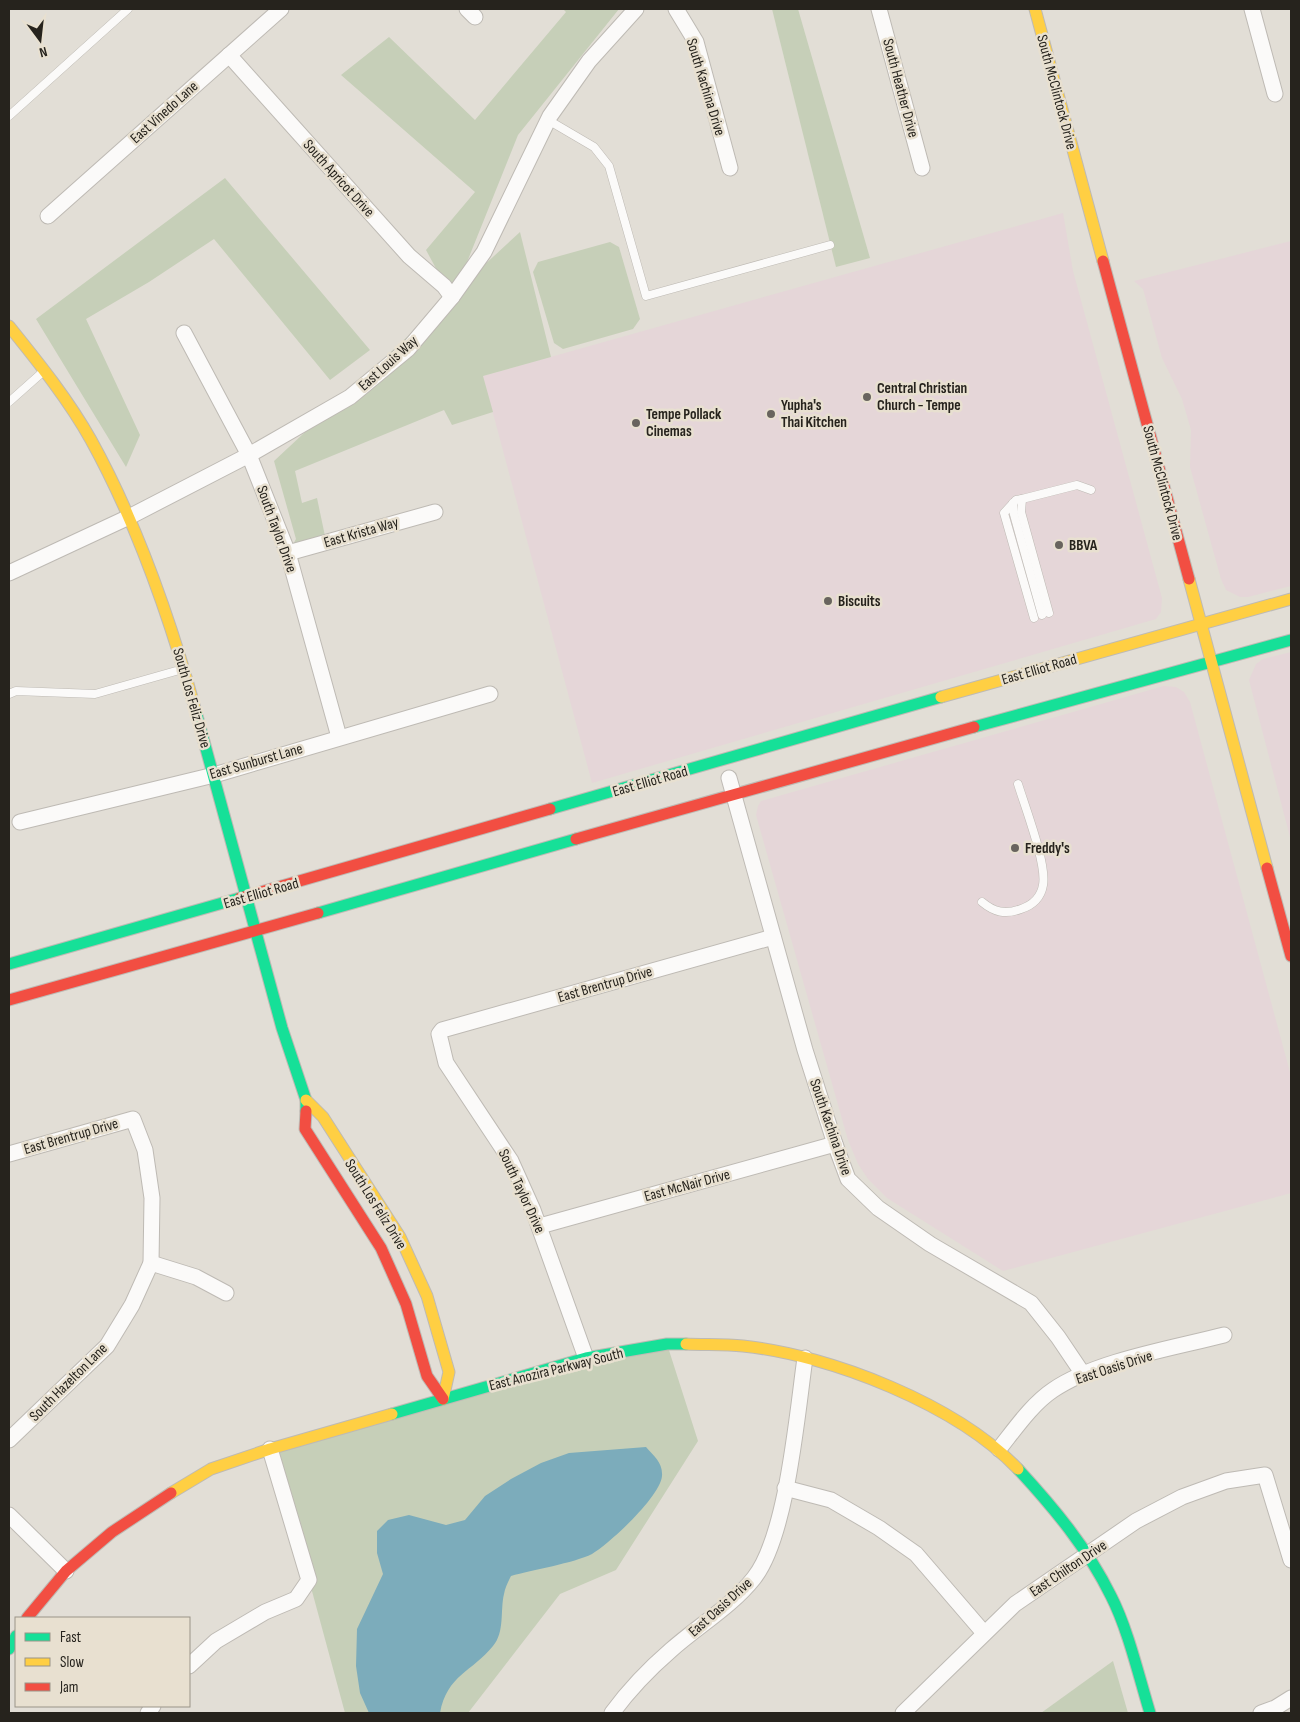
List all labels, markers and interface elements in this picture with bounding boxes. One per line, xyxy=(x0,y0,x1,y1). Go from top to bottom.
north arrow xyxy=(15,15,65,65)
street label: South McClintock Drive xyxy=(1032,33,1081,152)
street label: South Kachina Drive xyxy=(682,36,729,138)
street label: South Heather Drive xyxy=(878,37,923,140)
text: N xyxy=(37,43,49,61)
street label: East Vinedo Lane xyxy=(126,77,202,148)
street label: South Apricot Drive xyxy=(299,136,378,221)
street label: East Louis Way xyxy=(355,332,422,395)
place label: Central Christian Church - Tempe xyxy=(877,379,967,415)
marker: Central Christian Church - Tempe xyxy=(861,391,873,403)
place label: Yupha's Thai Kitchen xyxy=(781,396,847,432)
place label: Tempe Pollack Cinemas xyxy=(646,405,722,441)
marker: Yupha's Thai Kitchen xyxy=(765,408,777,420)
marker: Tempe Pollack Cinemas xyxy=(630,417,642,429)
street label: South McClintock Drive xyxy=(1138,424,1187,543)
street label: South Taylor Drive xyxy=(252,483,301,575)
street label: East Krista Way xyxy=(322,513,401,552)
place label: BBVA xyxy=(1069,536,1098,555)
marker: BBVA xyxy=(1053,539,1065,551)
place label: Biscuits xyxy=(838,592,881,611)
marker: Biscuits xyxy=(822,595,834,607)
street label: South Los Feliz Drive xyxy=(168,646,215,750)
street label: East Elliot Road xyxy=(999,650,1079,689)
street label: East Sunburst Lane xyxy=(207,739,305,784)
street label: East Elliot Road xyxy=(610,762,690,801)
place label: Freddy's xyxy=(1025,839,1070,858)
marker: Freddy's xyxy=(1009,842,1021,854)
street label: East Elliot Road xyxy=(221,874,301,913)
street label: East Brentrup Drive xyxy=(556,962,655,1007)
street label: South Kachina Drive xyxy=(805,1076,856,1178)
street label: East Brentrup Drive xyxy=(22,1114,121,1159)
street label: South Taylor Drive xyxy=(494,1146,549,1236)
street label: South Los Feliz Drive xyxy=(340,1156,411,1253)
street label: East McNair Drive xyxy=(642,1165,732,1206)
street label: South Hazelton Lane xyxy=(25,1339,111,1425)
street label: East Anozira Parkway South xyxy=(487,1344,625,1395)
street label: East Oasis Drive xyxy=(1074,1346,1155,1389)
street label: East Chilton Drive xyxy=(1026,1536,1110,1601)
street label: East Oasis Drive xyxy=(685,1574,756,1641)
legend xyxy=(15,1617,190,1707)
text: Fast xyxy=(60,1628,82,1647)
text: Slow xyxy=(60,1653,84,1672)
text: Jam xyxy=(59,1678,78,1697)

